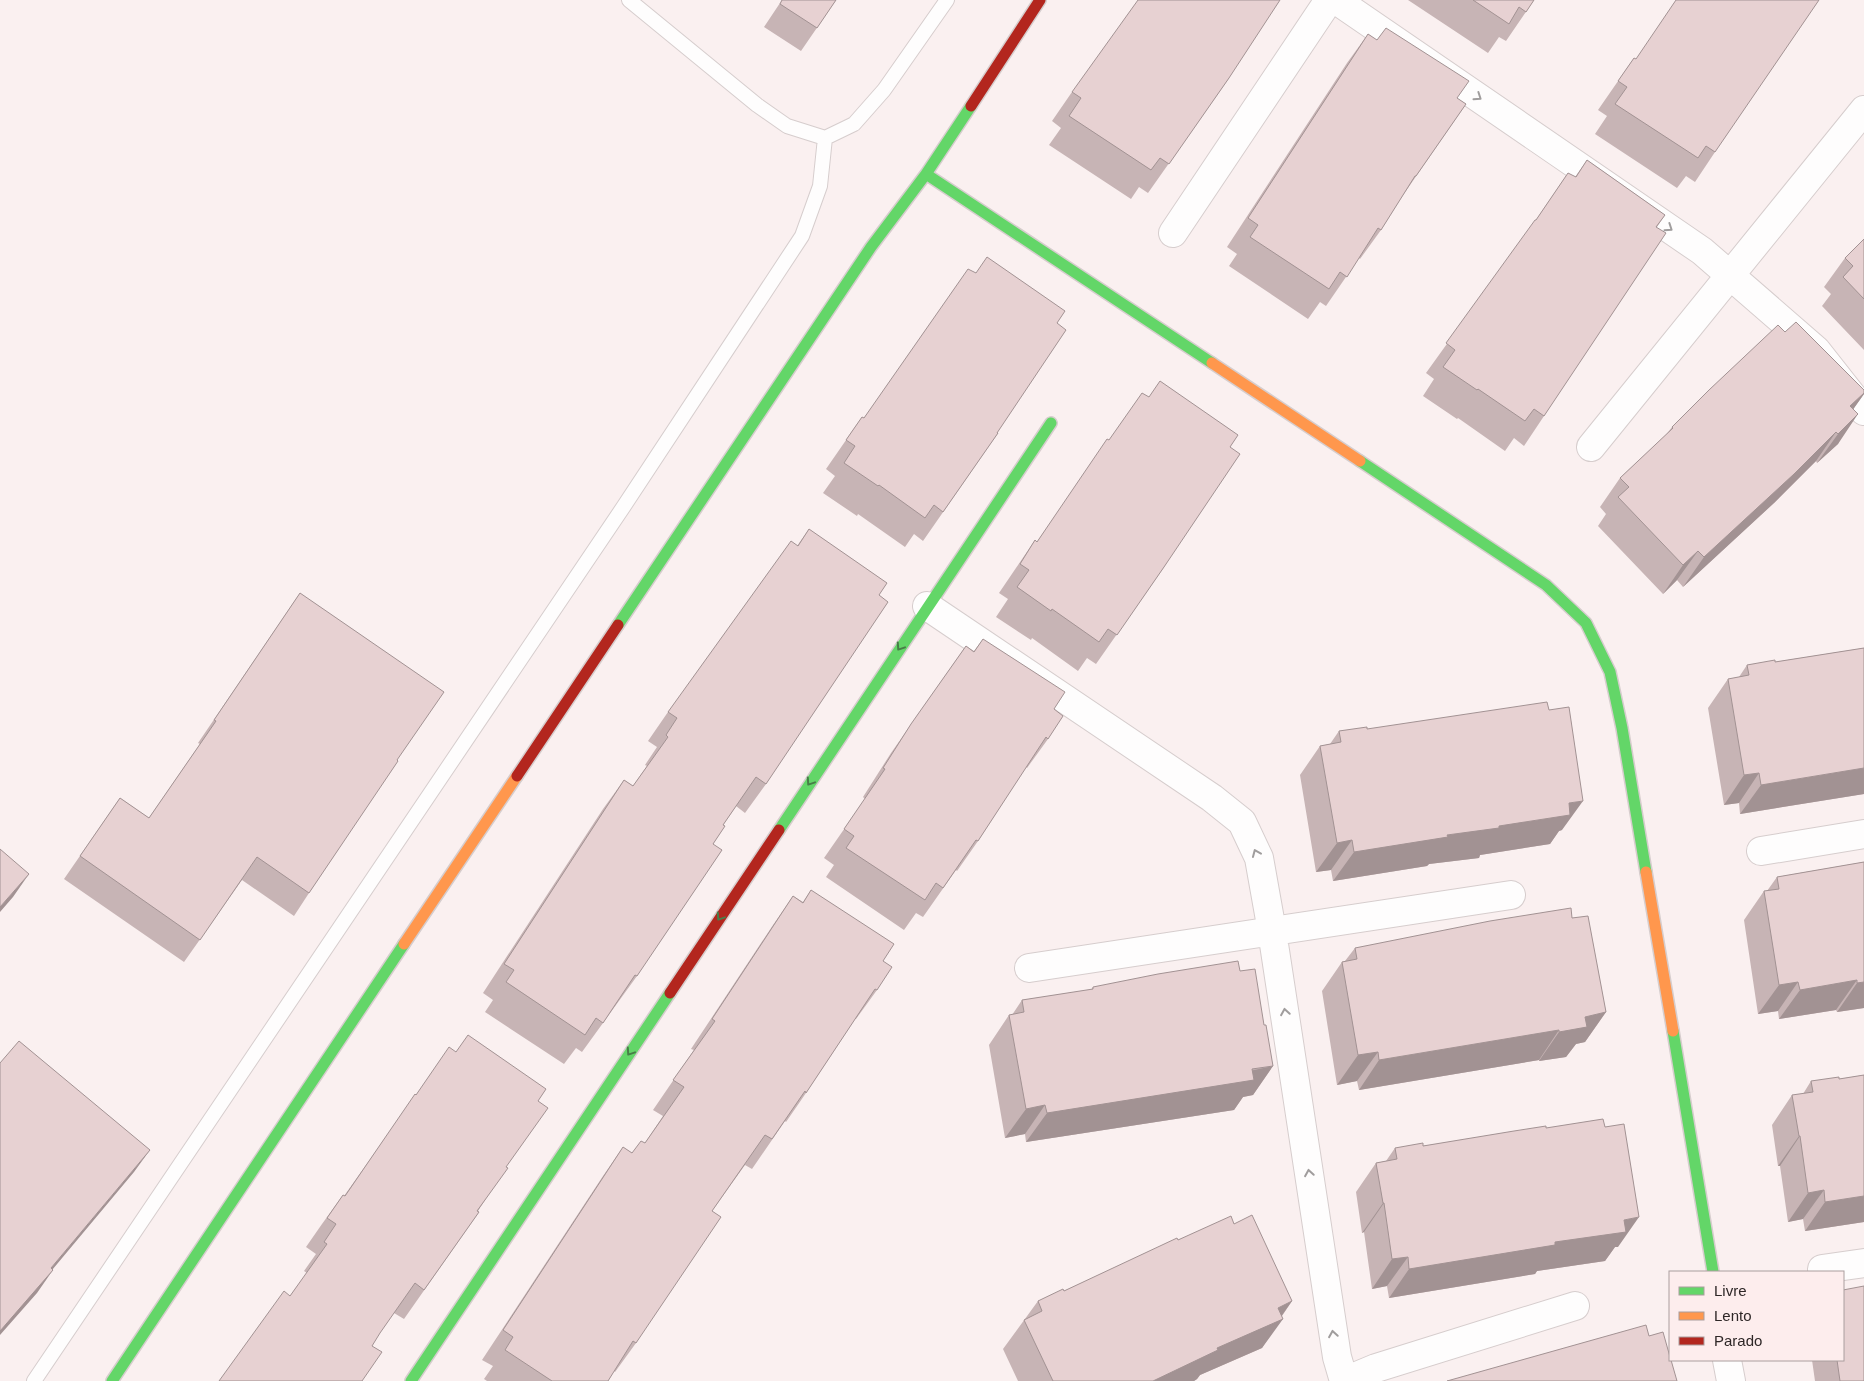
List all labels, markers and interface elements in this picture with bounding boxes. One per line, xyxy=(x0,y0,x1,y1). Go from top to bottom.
one-way arrow xyxy=(1472,91,1481,100)
one-way arrow xyxy=(1664,222,1673,231)
one-way arrow xyxy=(897,641,906,650)
one-way arrow xyxy=(807,776,816,786)
one-way arrow xyxy=(1251,849,1262,858)
one-way arrow xyxy=(717,911,726,921)
one-way arrow xyxy=(1280,1008,1290,1017)
one-way arrow xyxy=(626,1047,636,1056)
one-way arrow xyxy=(1304,1169,1314,1177)
legend xyxy=(1669,1271,1844,1361)
text: Livre xyxy=(1714,1282,1747,1299)
text: Lento xyxy=(1714,1307,1752,1324)
one-way arrow xyxy=(1328,1329,1339,1337)
text: Parado xyxy=(1714,1332,1762,1349)

